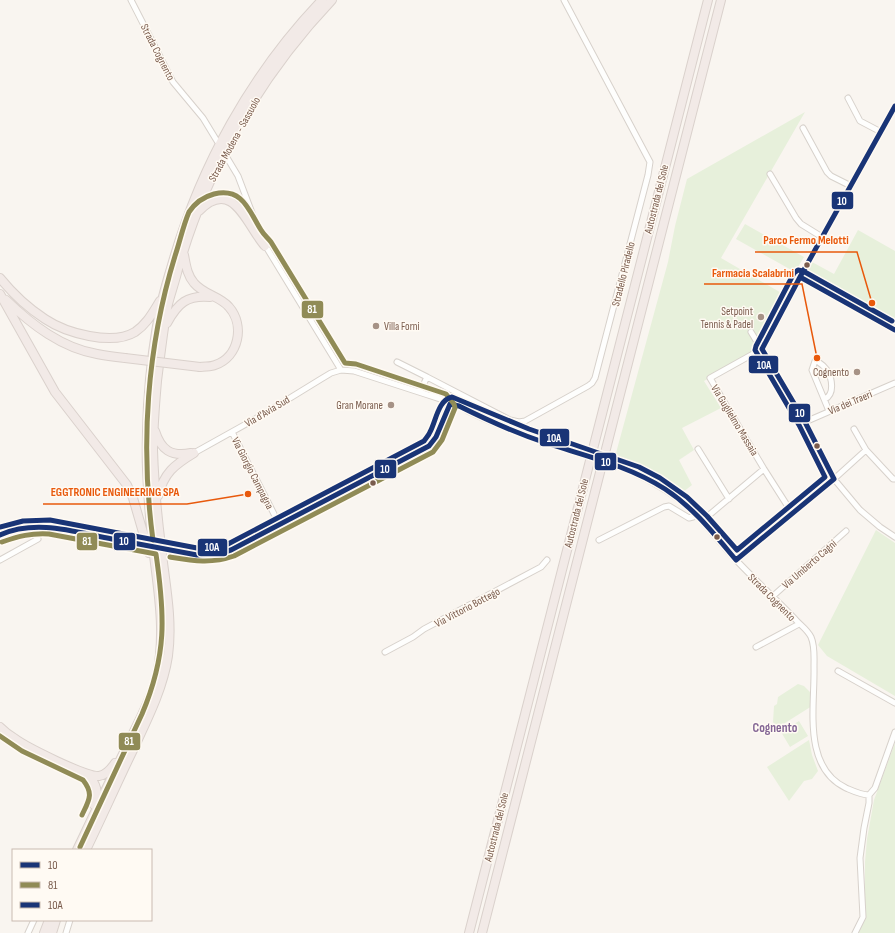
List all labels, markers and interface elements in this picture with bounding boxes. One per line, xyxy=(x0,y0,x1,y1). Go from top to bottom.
street label: Strada Cognento xyxy=(138,22,178,83)
street label: Strada Modena - Sassuolo xyxy=(206,94,263,184)
street label: Autostrada del Sole xyxy=(641,163,671,236)
line badge: 10 xyxy=(831,191,854,210)
text: 10 xyxy=(837,195,847,208)
callout: Parco Fermo Melotti xyxy=(755,228,857,252)
text: Parco Fermo Melotti xyxy=(763,233,849,248)
street label: Stradello Piradello xyxy=(609,240,638,308)
callout: Farmacia Scalabrini xyxy=(704,260,802,284)
unlabelled marker xyxy=(802,260,812,270)
text: Farmacia Scalabrini xyxy=(712,266,794,281)
line badge: 81 xyxy=(301,300,324,319)
text: 81 xyxy=(307,303,317,316)
place label: Setpoint Tennis & Padel xyxy=(701,305,754,331)
marker: Setpoint Tennis & Padel xyxy=(756,312,766,322)
place label: Villa Forni xyxy=(384,320,420,333)
marker: Villa Forni xyxy=(371,321,381,331)
line badge: 10A xyxy=(748,355,779,374)
text: 10A xyxy=(757,359,772,372)
place label: Cognento xyxy=(813,366,849,379)
marker: Cognento xyxy=(852,367,862,377)
street label: Via Guglielmo Massaia xyxy=(708,382,761,458)
street label: Via dei Traeri xyxy=(826,387,874,417)
street label: Via d'Avia Sud xyxy=(242,393,292,430)
place label: Gran Morane xyxy=(336,399,383,412)
marker: Gran Morane xyxy=(386,400,396,410)
line badge: 10 xyxy=(788,403,811,423)
text: 10 xyxy=(795,407,805,420)
line badge: 10A xyxy=(539,428,570,447)
text: 10A xyxy=(547,432,562,445)
street label: Via Giorgio Campagna xyxy=(229,435,276,511)
unlabelled marker xyxy=(812,441,822,451)
line badge: 10 xyxy=(594,452,617,471)
text: 10 xyxy=(601,456,611,469)
line badge: 10 xyxy=(374,459,397,479)
text: 10 xyxy=(380,463,390,476)
street label: Autostrada del Sole xyxy=(561,477,591,550)
unlabelled marker xyxy=(368,478,378,488)
callout: EGGTRONIC ENGINEERING SPA xyxy=(43,480,187,504)
text: EGGTRONIC ENGINEERING SPA xyxy=(51,485,180,500)
line badge: 81 xyxy=(76,532,98,551)
line badge: 10 xyxy=(113,532,136,551)
unlabelled marker xyxy=(712,532,722,542)
text: 81 xyxy=(82,535,92,548)
text: 10 xyxy=(119,535,129,548)
street label: Via Umberto Cagni xyxy=(779,537,839,592)
line badge: 10A xyxy=(197,538,228,557)
text: 10A xyxy=(205,541,220,554)
street label: Strada Cognento xyxy=(745,571,798,624)
street label: Via Vittorio Bottego xyxy=(432,585,502,630)
district label: Cognento xyxy=(753,720,798,736)
line badge: 81 xyxy=(118,732,141,751)
text: 81 xyxy=(124,735,134,748)
street label: Autostrada del Sole xyxy=(481,791,511,864)
legend xyxy=(12,849,152,921)
text: 10 xyxy=(48,858,58,873)
text: 81 xyxy=(48,878,58,893)
text: 10A xyxy=(48,898,63,913)

